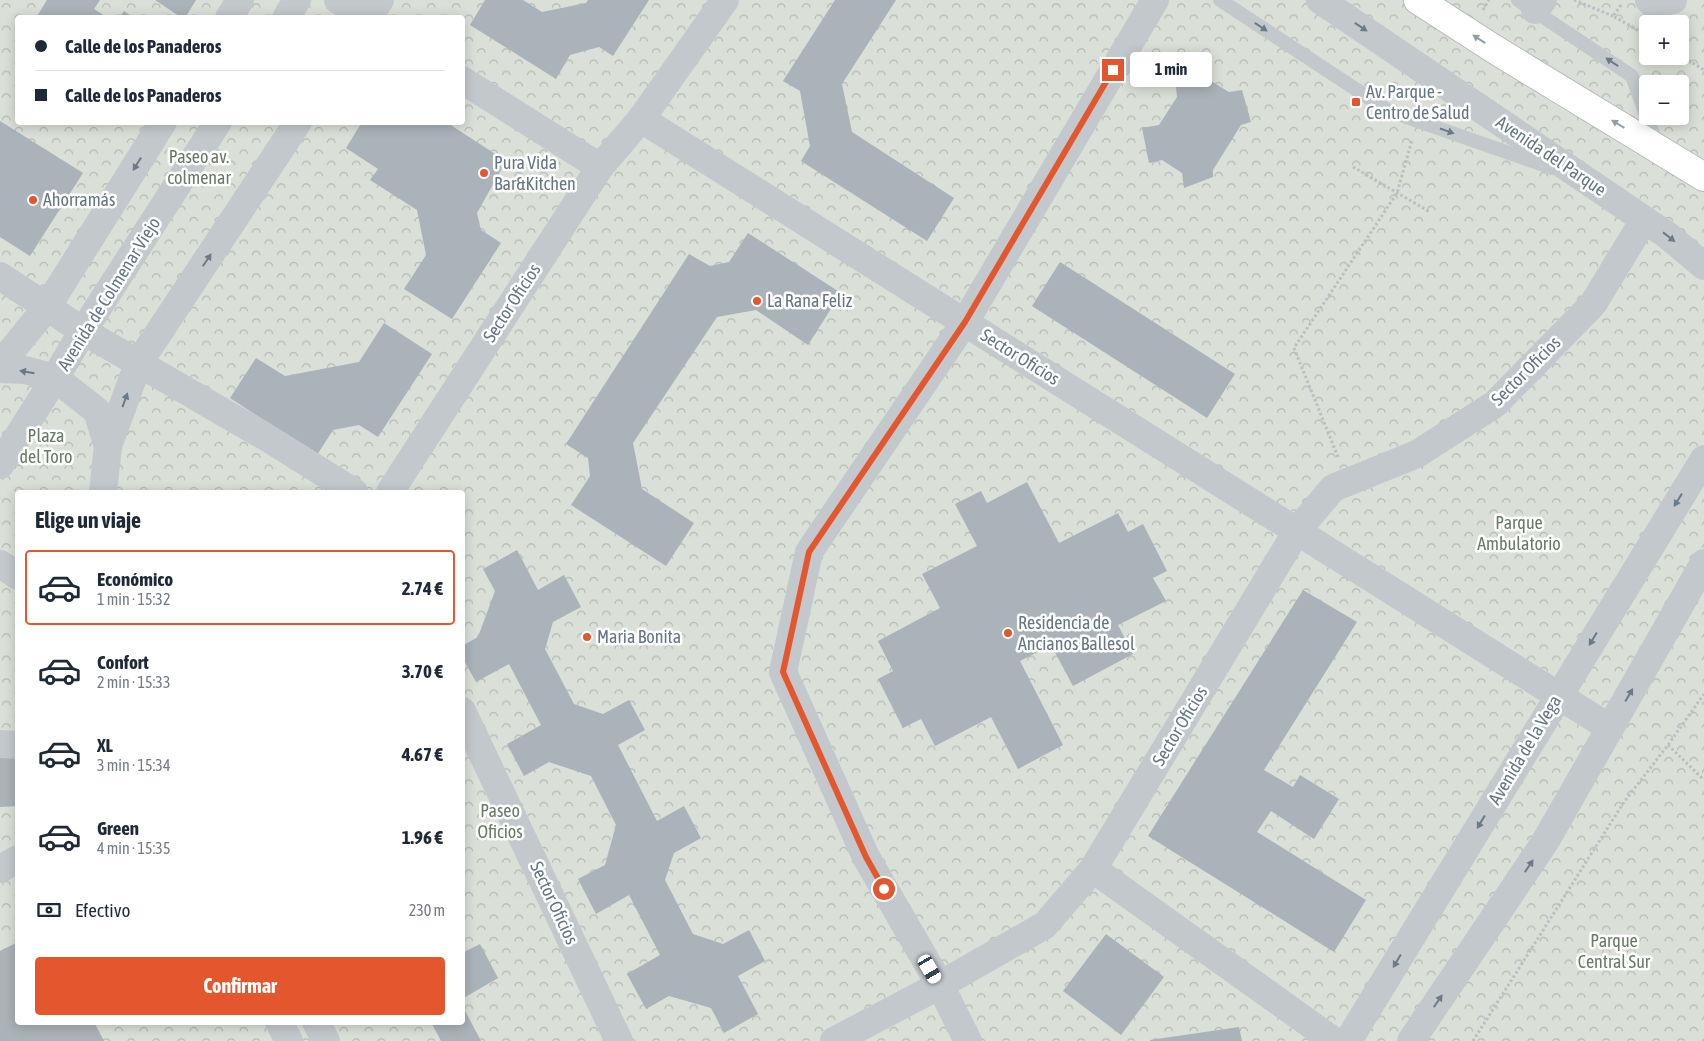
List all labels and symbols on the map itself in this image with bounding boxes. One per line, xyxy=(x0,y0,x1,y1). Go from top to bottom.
one-way arrow xyxy=(1254,22,1268,32)
one-way arrow xyxy=(1354,22,1367,32)
one-way arrow xyxy=(1472,35,1486,44)
callout: 1 min xyxy=(1130,52,1213,88)
one-way arrow xyxy=(1605,57,1618,67)
route end xyxy=(1102,59,1124,81)
place label: Av. Parque - Centro de Salud xyxy=(1366,81,1470,123)
marker: Av. Parque - Centro de Salud xyxy=(1350,96,1362,108)
street label: Avenida del Parque xyxy=(1492,111,1610,200)
one-way arrow xyxy=(1611,119,1624,128)
one-way arrow xyxy=(1440,128,1455,136)
park label: Paseo av. colmenar xyxy=(167,146,231,188)
place label: Pura Vida Bar&Kitchen xyxy=(494,152,576,194)
one-way arrow xyxy=(132,157,142,170)
marker: Pura Vida Bar&Kitchen xyxy=(478,167,490,179)
place label: Ahorramás xyxy=(43,189,115,210)
marker: Ahorramás xyxy=(27,194,39,206)
street label: Avenida de Colmenar Viejo xyxy=(53,213,164,374)
one-way arrow xyxy=(1662,231,1675,242)
one-way arrow xyxy=(202,254,212,267)
street label: Sector Oficios xyxy=(479,260,545,346)
place label: La Rana Feliz xyxy=(767,290,853,311)
marker: La Rana Feliz xyxy=(751,295,763,307)
street label: Sector Oficios xyxy=(977,324,1063,389)
street label: Sector Oficios xyxy=(1487,332,1564,409)
one-way arrow xyxy=(19,367,35,375)
one-way arrow xyxy=(122,392,129,407)
park label: Plaza del Toro xyxy=(20,425,73,467)
one-way arrow xyxy=(1673,494,1683,507)
park label: Parque Ambulatorio xyxy=(1477,512,1561,554)
place label: Residencia de Ancianos Ballesol xyxy=(1018,612,1135,654)
place label: Maria Bonita xyxy=(597,626,681,647)
marker: Residencia de Ancianos Ballesol xyxy=(1002,627,1014,639)
marker: Maria Bonita xyxy=(581,631,593,643)
one-way arrow xyxy=(1589,632,1598,645)
street label: Sector Oficios xyxy=(1148,682,1211,769)
one-way arrow xyxy=(1624,689,1633,702)
street label: Avenida de la Vega xyxy=(1484,691,1565,808)
park label: Paseo Oficios xyxy=(477,800,523,842)
one-way arrow xyxy=(1477,816,1486,829)
street label: Sector Oficios xyxy=(526,858,583,947)
one-way arrow xyxy=(1524,859,1534,872)
route start xyxy=(873,878,895,900)
park label: Parque Central Sur xyxy=(1578,930,1651,972)
car xyxy=(916,952,943,986)
one-way arrow xyxy=(1392,955,1401,968)
one-way arrow xyxy=(1434,994,1443,1007)

